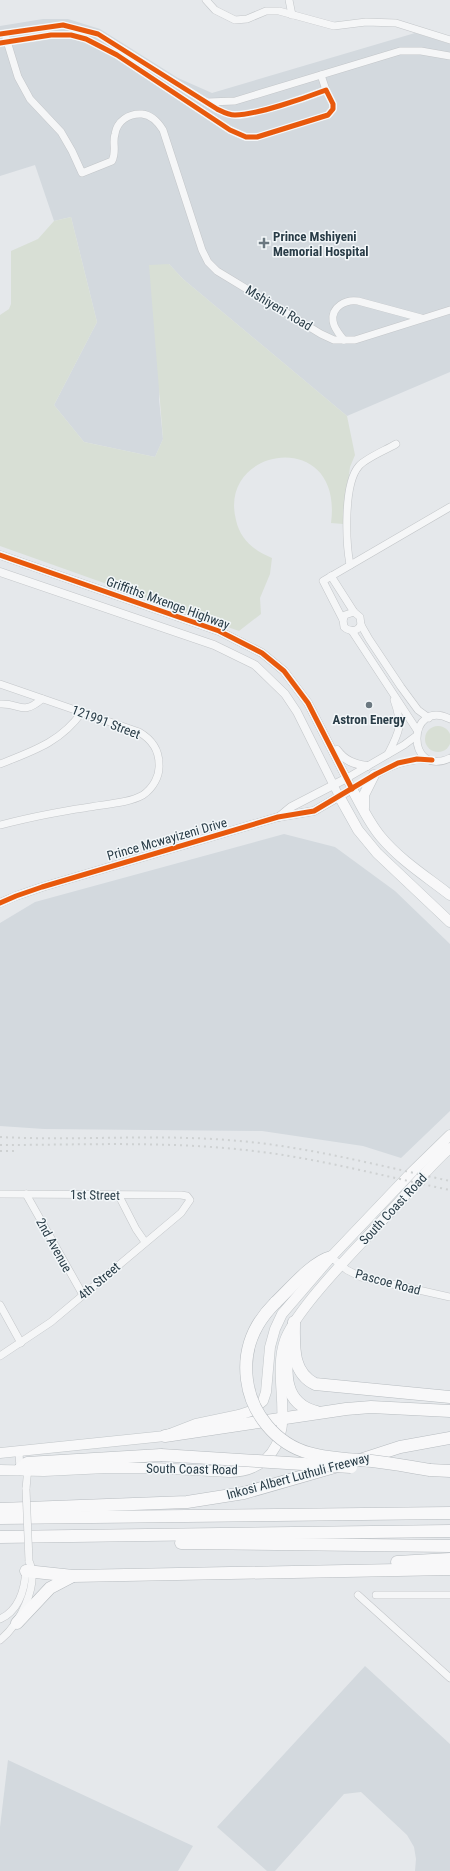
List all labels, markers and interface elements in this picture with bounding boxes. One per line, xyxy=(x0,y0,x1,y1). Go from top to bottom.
place label: Prince Mshiyeni Memorial Hospital xyxy=(273,229,369,259)
marker: Prince Mshiyeni Memorial Hospital xyxy=(258,237,270,249)
street label: Mshiyeni Road xyxy=(243,282,315,334)
street label: Griffiths Mxenge Highway xyxy=(104,574,232,633)
marker: Astron Energy xyxy=(364,700,374,710)
street label: 121991 Street xyxy=(70,702,142,742)
place label: Astron Energy xyxy=(332,712,406,727)
street label: Prince Mcwayizeni Drive xyxy=(105,815,229,863)
street label: South Coast Road xyxy=(356,1170,430,1248)
street label: 1st Street xyxy=(70,1187,120,1203)
street label: 2nd Avenue xyxy=(33,1215,75,1275)
street label: 4th Street xyxy=(75,1259,123,1303)
street label: Pascoe Road xyxy=(354,1266,422,1298)
street label: Inkosi Albert Luthuli Freeway xyxy=(225,1450,372,1502)
street label: South Coast Road xyxy=(146,1461,238,1477)

